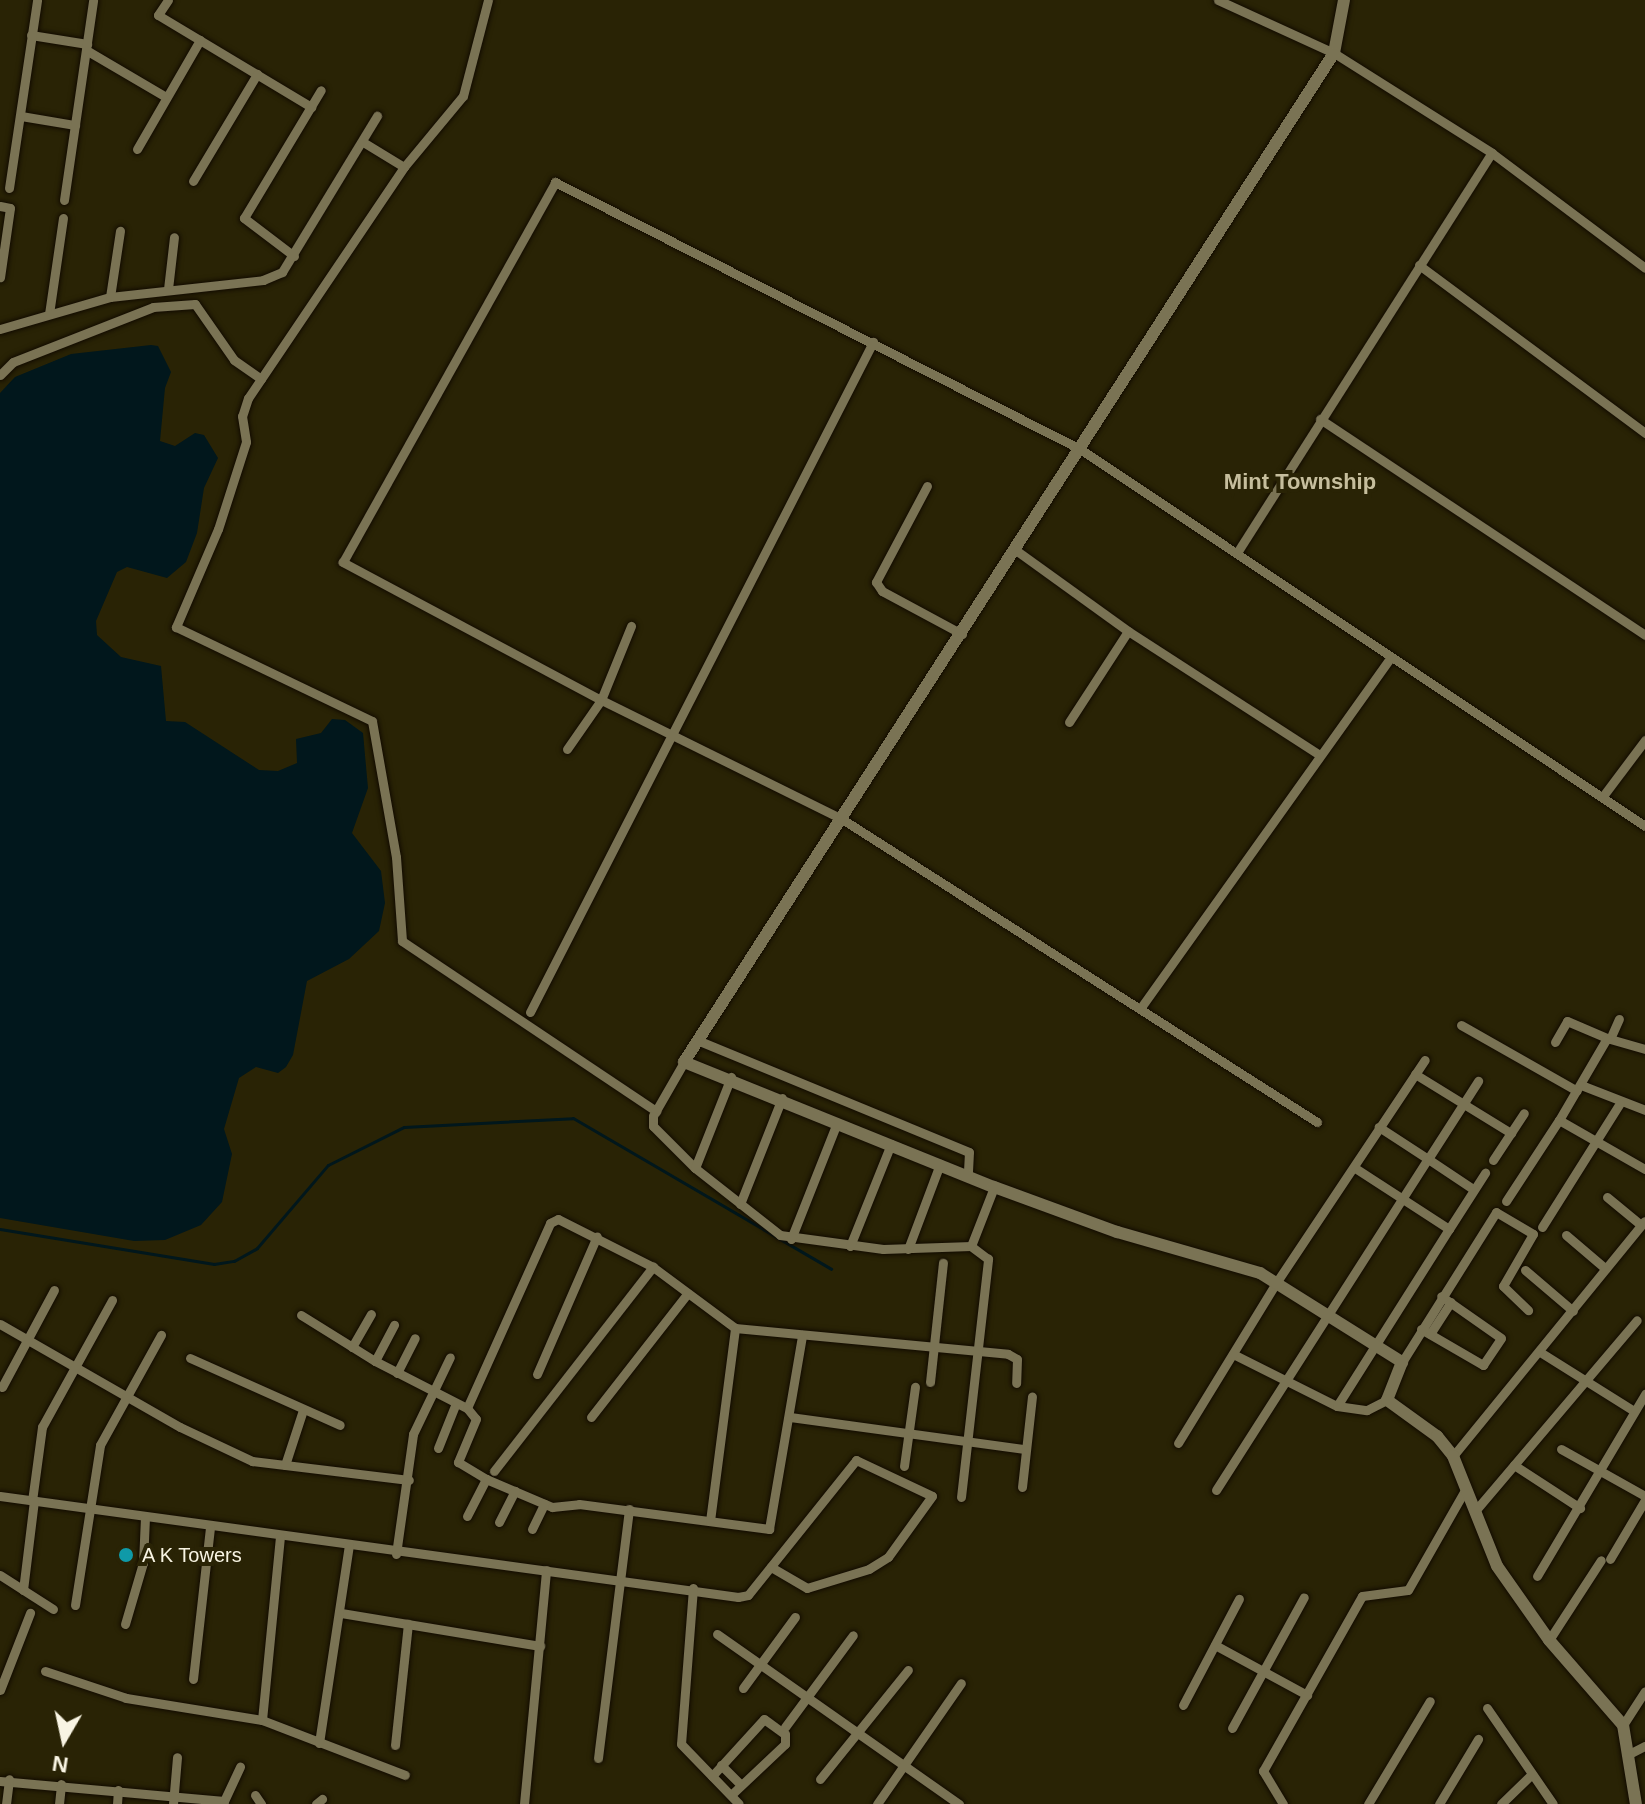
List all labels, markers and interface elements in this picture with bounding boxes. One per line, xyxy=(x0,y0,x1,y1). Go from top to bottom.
district label: Mint Township xyxy=(1224,469,1376,495)
place label: A K Towers xyxy=(142,1543,243,1567)
marker: A K Towers xyxy=(117,1546,135,1564)
north arrow xyxy=(24,1700,104,1780)
text: N xyxy=(50,1751,70,1778)

